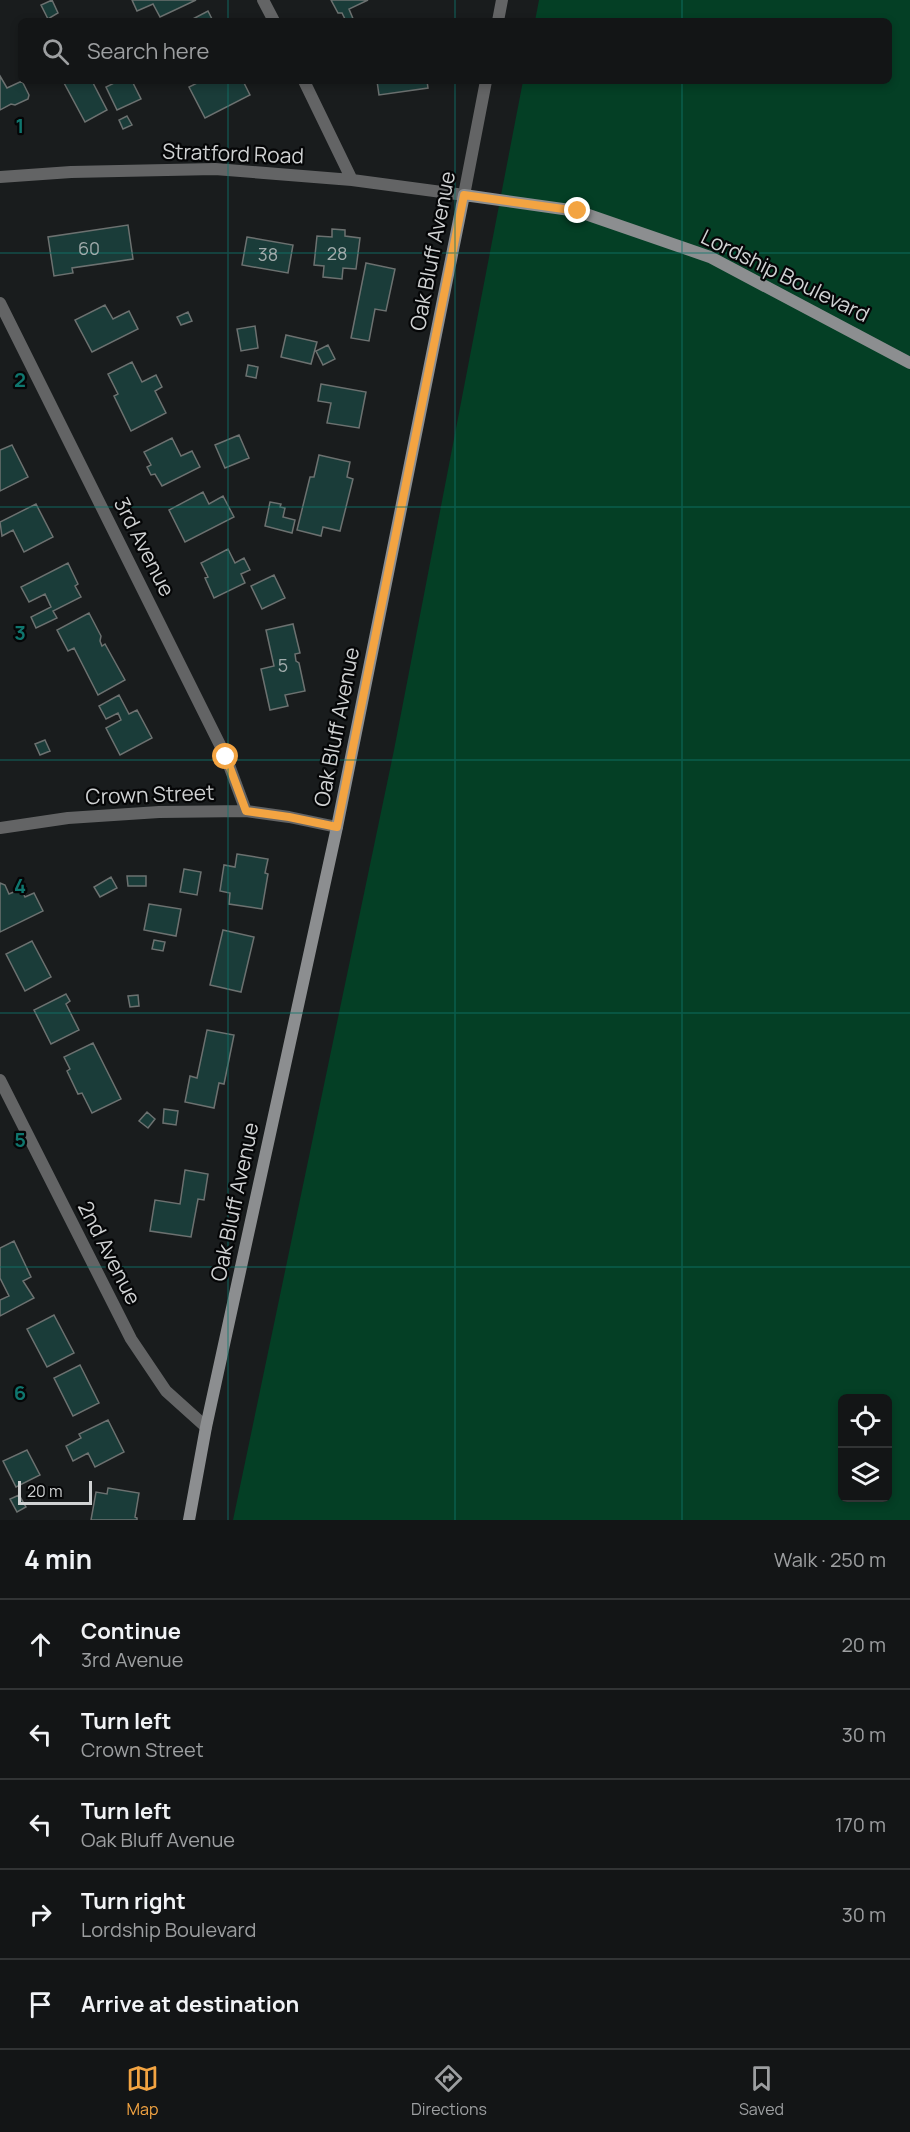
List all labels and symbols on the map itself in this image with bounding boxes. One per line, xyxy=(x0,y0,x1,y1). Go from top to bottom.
text: 1 xyxy=(16,112,24,139)
street label: Stratford Road xyxy=(162,137,304,169)
street label: Oak Bluff Avenue xyxy=(403,169,461,333)
route end xyxy=(564,197,590,223)
street label: Lordship Boulevard xyxy=(697,222,874,328)
house number: 60 xyxy=(78,236,100,260)
house number: 28 xyxy=(327,241,347,265)
house number: 38 xyxy=(258,242,278,266)
text: 2 xyxy=(14,366,26,393)
street label: 3rd Avenue xyxy=(108,492,182,601)
text: 3 xyxy=(14,619,26,646)
street label: Oak Bluff Avenue xyxy=(307,645,365,809)
house number: 5 xyxy=(278,653,288,677)
route start xyxy=(212,743,238,769)
street label: Crown Street xyxy=(85,778,215,810)
text: 4 xyxy=(14,872,26,899)
street label: Oak Bluff Avenue xyxy=(204,1120,265,1284)
text: 5 xyxy=(14,1126,26,1153)
street label: 2nd Avenue xyxy=(72,1196,148,1309)
text: 6 xyxy=(14,1379,26,1406)
scale bar xyxy=(18,1478,92,1506)

